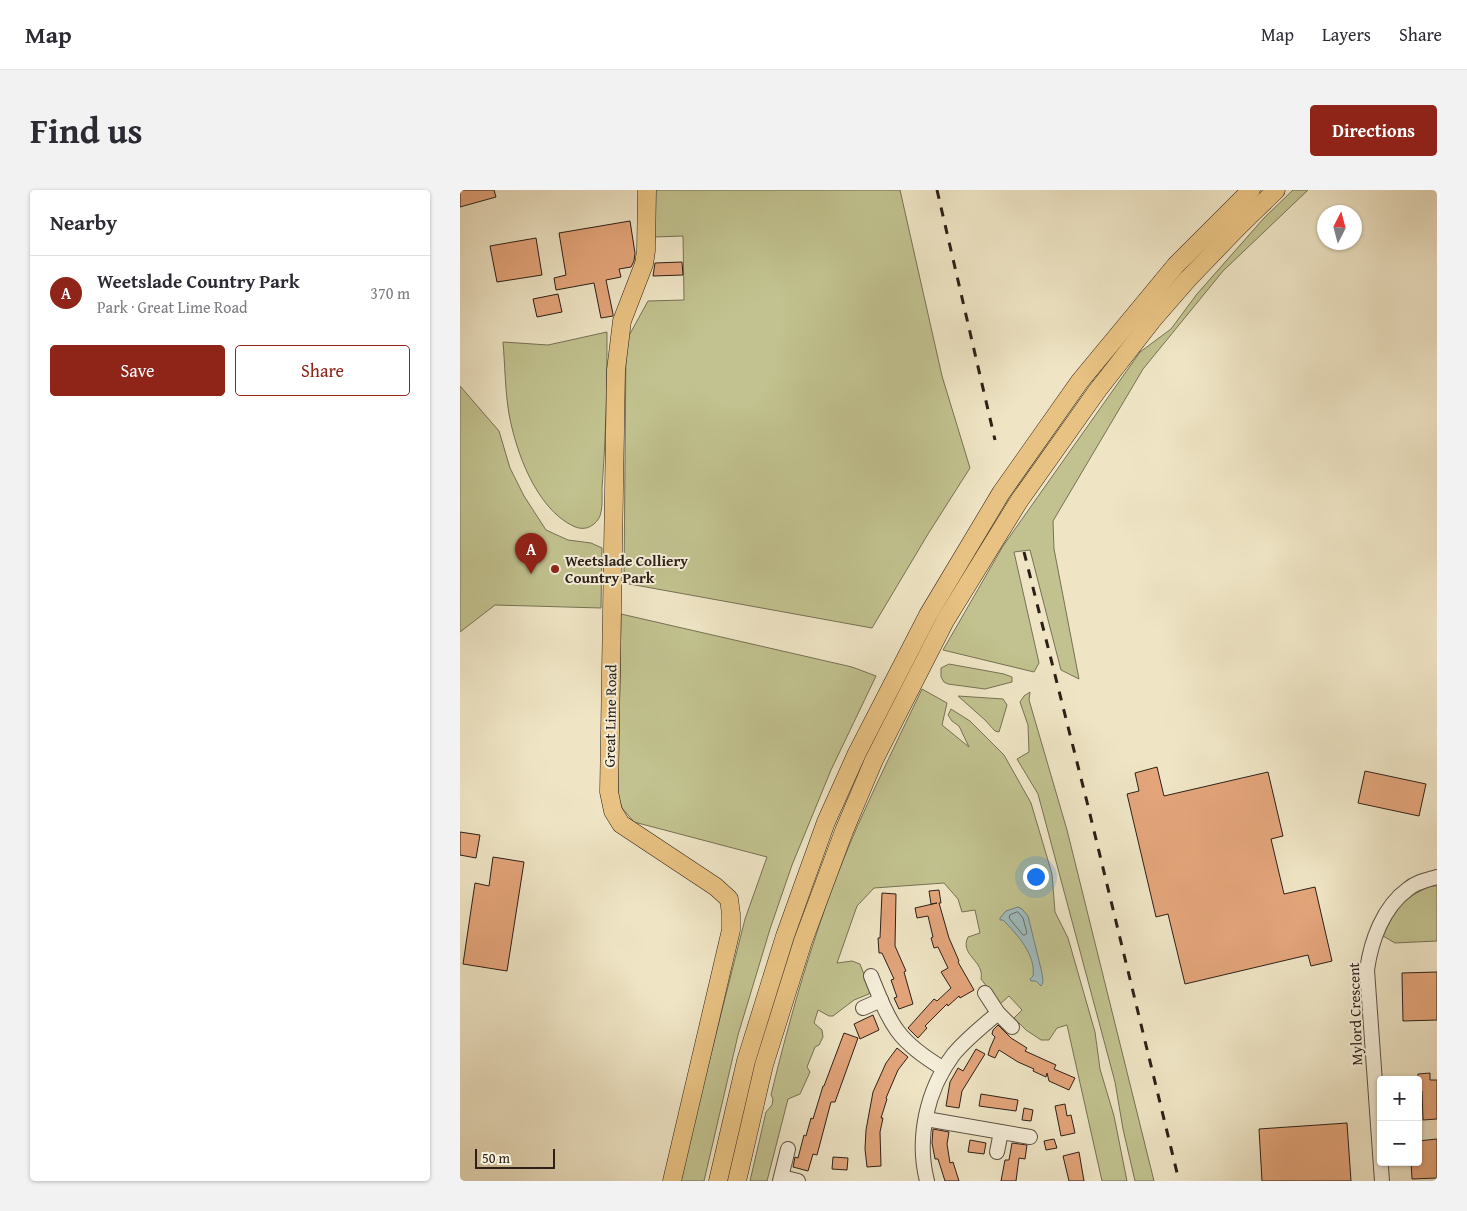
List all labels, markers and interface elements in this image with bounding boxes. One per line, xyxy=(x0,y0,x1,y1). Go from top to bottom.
text: Map xyxy=(25,17,72,52)
text: Map xyxy=(1261,21,1294,48)
text: Layers xyxy=(1322,21,1371,48)
text: Share xyxy=(1399,21,1442,48)
text: Find us xyxy=(30,105,143,156)
button: Directions xyxy=(1310,105,1437,156)
north arrow xyxy=(1317,205,1362,250)
text: Nearby xyxy=(50,207,117,238)
text: Weetslade Country Park xyxy=(97,267,300,295)
text: A xyxy=(61,281,71,305)
text: 370 m xyxy=(370,281,410,305)
text: Park · Great Lime Road xyxy=(97,295,247,319)
button: Save xyxy=(50,345,225,396)
button: Share xyxy=(235,345,410,396)
pin: A xyxy=(515,533,547,574)
place label: Weetslade Colliery Country Park xyxy=(565,550,688,588)
marker: Weetslade Colliery Country Park xyxy=(549,563,561,575)
street label: Great Lime Road xyxy=(599,664,621,768)
your location xyxy=(1023,864,1049,890)
street label: Mylord Crescent xyxy=(1343,961,1367,1066)
map controls xyxy=(1377,1076,1422,1166)
button: + xyxy=(1377,1076,1422,1121)
button: − xyxy=(1377,1121,1422,1166)
scale bar xyxy=(475,1146,555,1169)
text: 50 m xyxy=(482,1148,510,1168)

